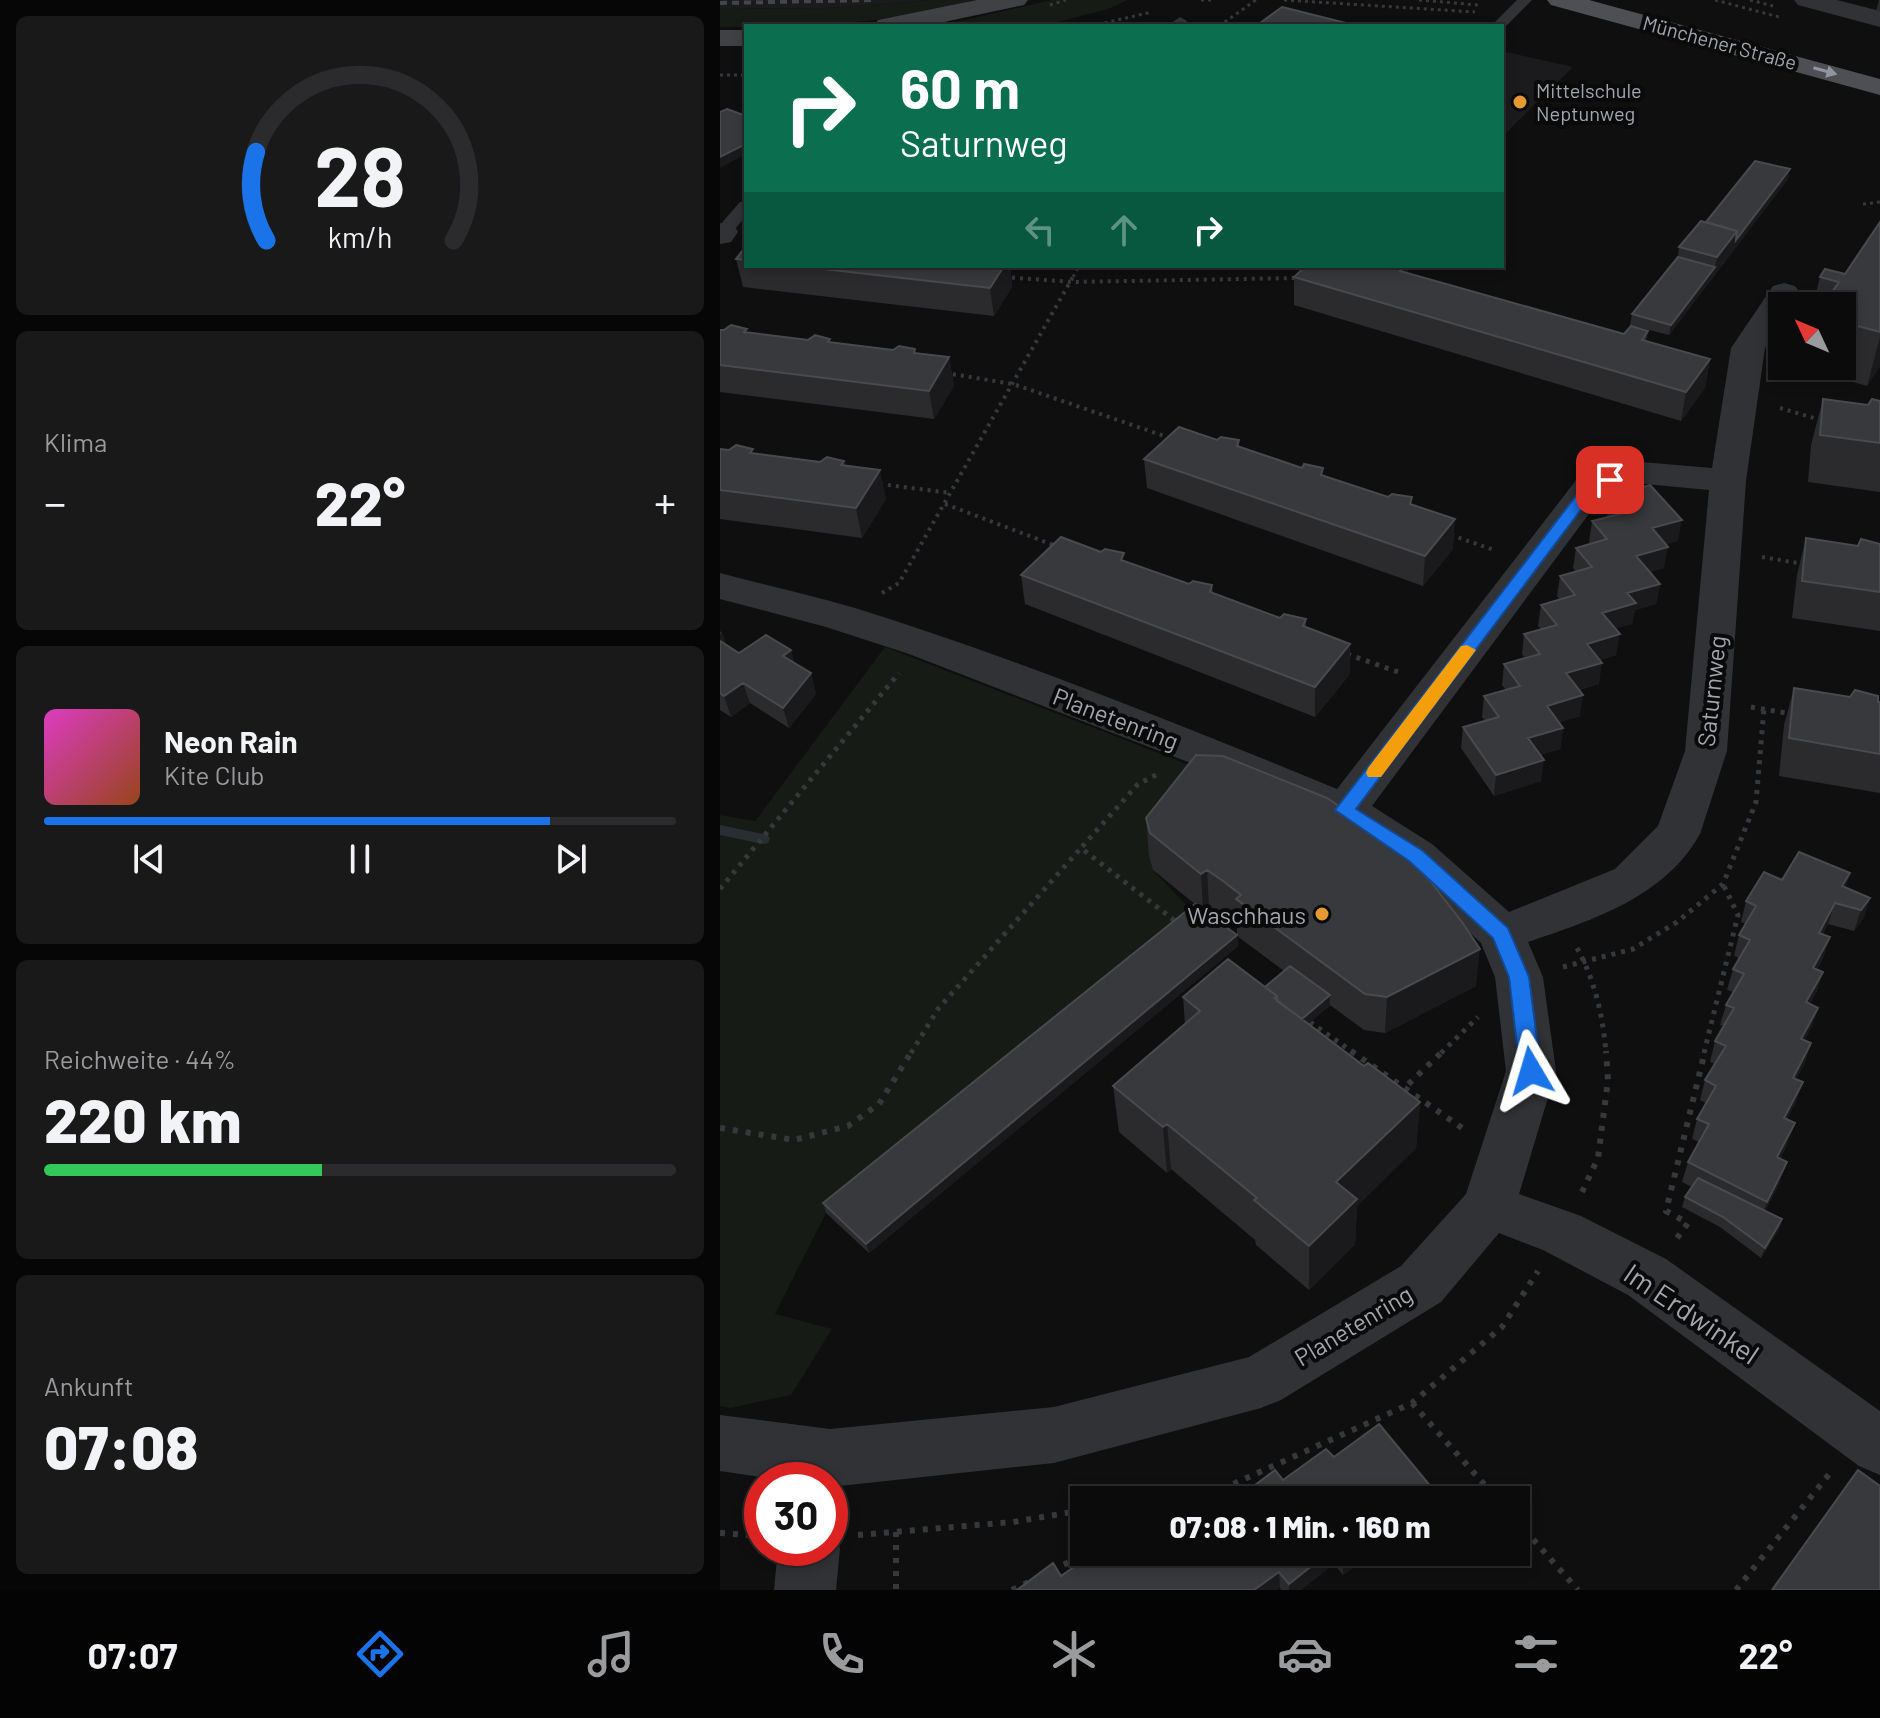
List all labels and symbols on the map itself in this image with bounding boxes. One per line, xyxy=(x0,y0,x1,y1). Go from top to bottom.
street label: Münchener Straße xyxy=(1640,10,1800,74)
one-way arrow xyxy=(1813,65,1837,78)
place label: Mittelschule Neptunweg xyxy=(1536,78,1642,125)
marker: Mittelschule Neptunweg xyxy=(1511,93,1529,111)
north arrow xyxy=(1768,292,1856,380)
pin xyxy=(1576,446,1644,514)
street label: Saturnweg xyxy=(1691,634,1731,748)
street label: Planetenring xyxy=(1049,681,1183,755)
place label: Waschhaus xyxy=(1187,900,1306,929)
marker: Waschhaus xyxy=(1313,905,1331,923)
position arrow xyxy=(1489,1029,1573,1113)
street label: Im Erdwinkel xyxy=(1618,1255,1766,1371)
street label: Planetenring xyxy=(1289,1279,1417,1371)
speed limit sign: 30 xyxy=(744,1462,848,1566)

